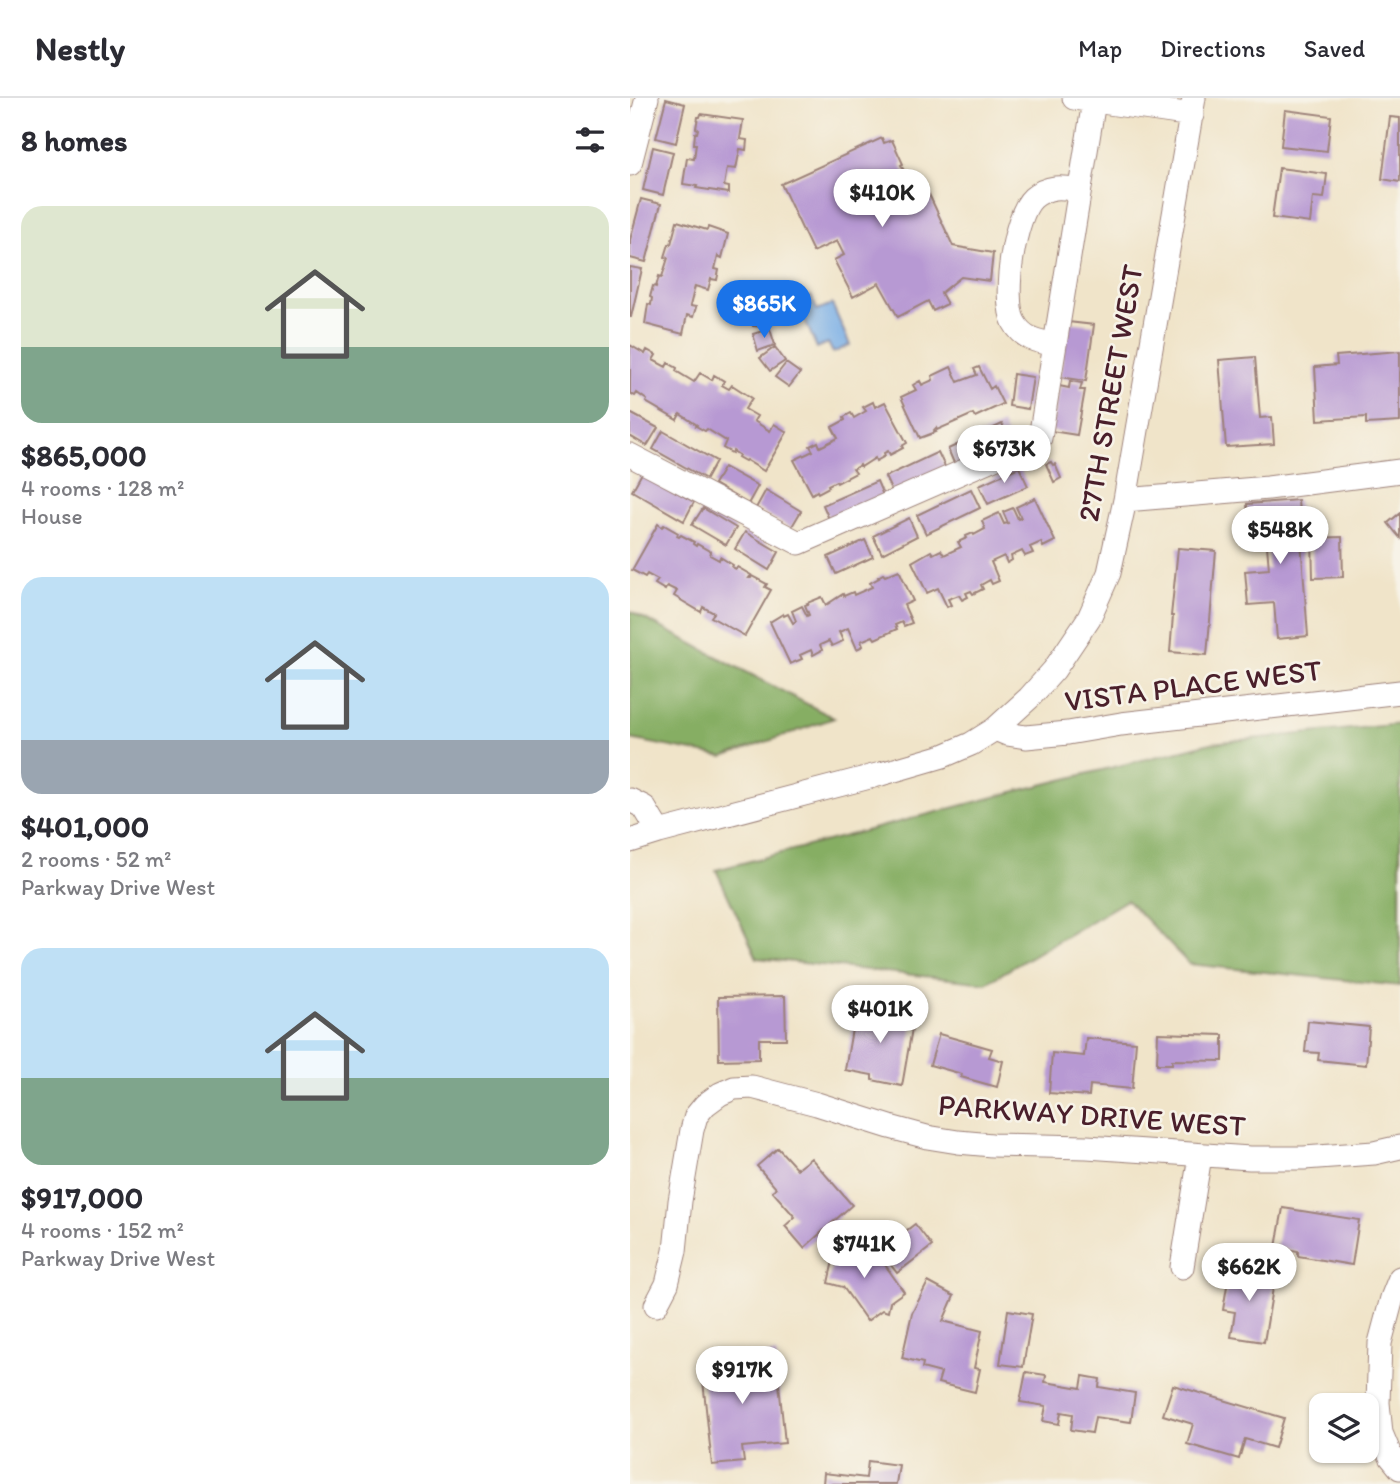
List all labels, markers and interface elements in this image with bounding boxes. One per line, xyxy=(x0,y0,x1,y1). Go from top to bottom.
text: Nestly xyxy=(35,29,125,68)
text: Map xyxy=(1078,34,1122,63)
text: Directions xyxy=(1160,34,1266,63)
text: Saved xyxy=(1304,34,1365,63)
icon: filters xyxy=(571,121,609,159)
text: 8 homes xyxy=(21,122,128,159)
pin: $410K xyxy=(833,170,931,229)
text: $410K xyxy=(849,178,915,206)
icon: home xyxy=(252,251,378,377)
street label: 27TH STREET WEST xyxy=(1069,262,1151,524)
pin: $865K xyxy=(715,280,813,340)
text: $865K xyxy=(732,289,796,317)
pin: $673K xyxy=(955,426,1053,485)
text: $673K xyxy=(973,434,1035,462)
text: $865,000 xyxy=(21,437,147,474)
text: 4 rooms · 128 m² xyxy=(21,474,184,502)
text: House xyxy=(21,502,83,530)
pin: $548K xyxy=(1231,506,1329,566)
text: $548K xyxy=(1248,515,1312,543)
icon: home xyxy=(252,622,378,748)
street label: VISTA PLACE WEST xyxy=(1062,651,1324,719)
text: $401,000 xyxy=(21,808,149,845)
text: 2 rooms · 52 m² xyxy=(21,845,171,873)
text: Parkway Drive West xyxy=(21,873,215,901)
pin: $401K xyxy=(831,986,929,1045)
icon: home xyxy=(252,993,378,1119)
text: $401K xyxy=(847,994,913,1022)
street label: PARKWAY DRIVE WEST xyxy=(937,1086,1247,1144)
text: $917,000 xyxy=(21,1179,143,1216)
text: 4 rooms · 152 m² xyxy=(21,1216,184,1244)
pin: $741K xyxy=(815,1220,913,1280)
text: $741K xyxy=(833,1229,895,1257)
text: Parkway Drive West xyxy=(21,1244,215,1272)
pin: $662K xyxy=(1200,1244,1298,1303)
text: $662K xyxy=(1218,1252,1280,1280)
pin: $917K xyxy=(693,1346,791,1406)
text: $917K xyxy=(712,1355,772,1383)
map controls xyxy=(1309,1393,1379,1463)
button: layers xyxy=(1309,1393,1379,1463)

